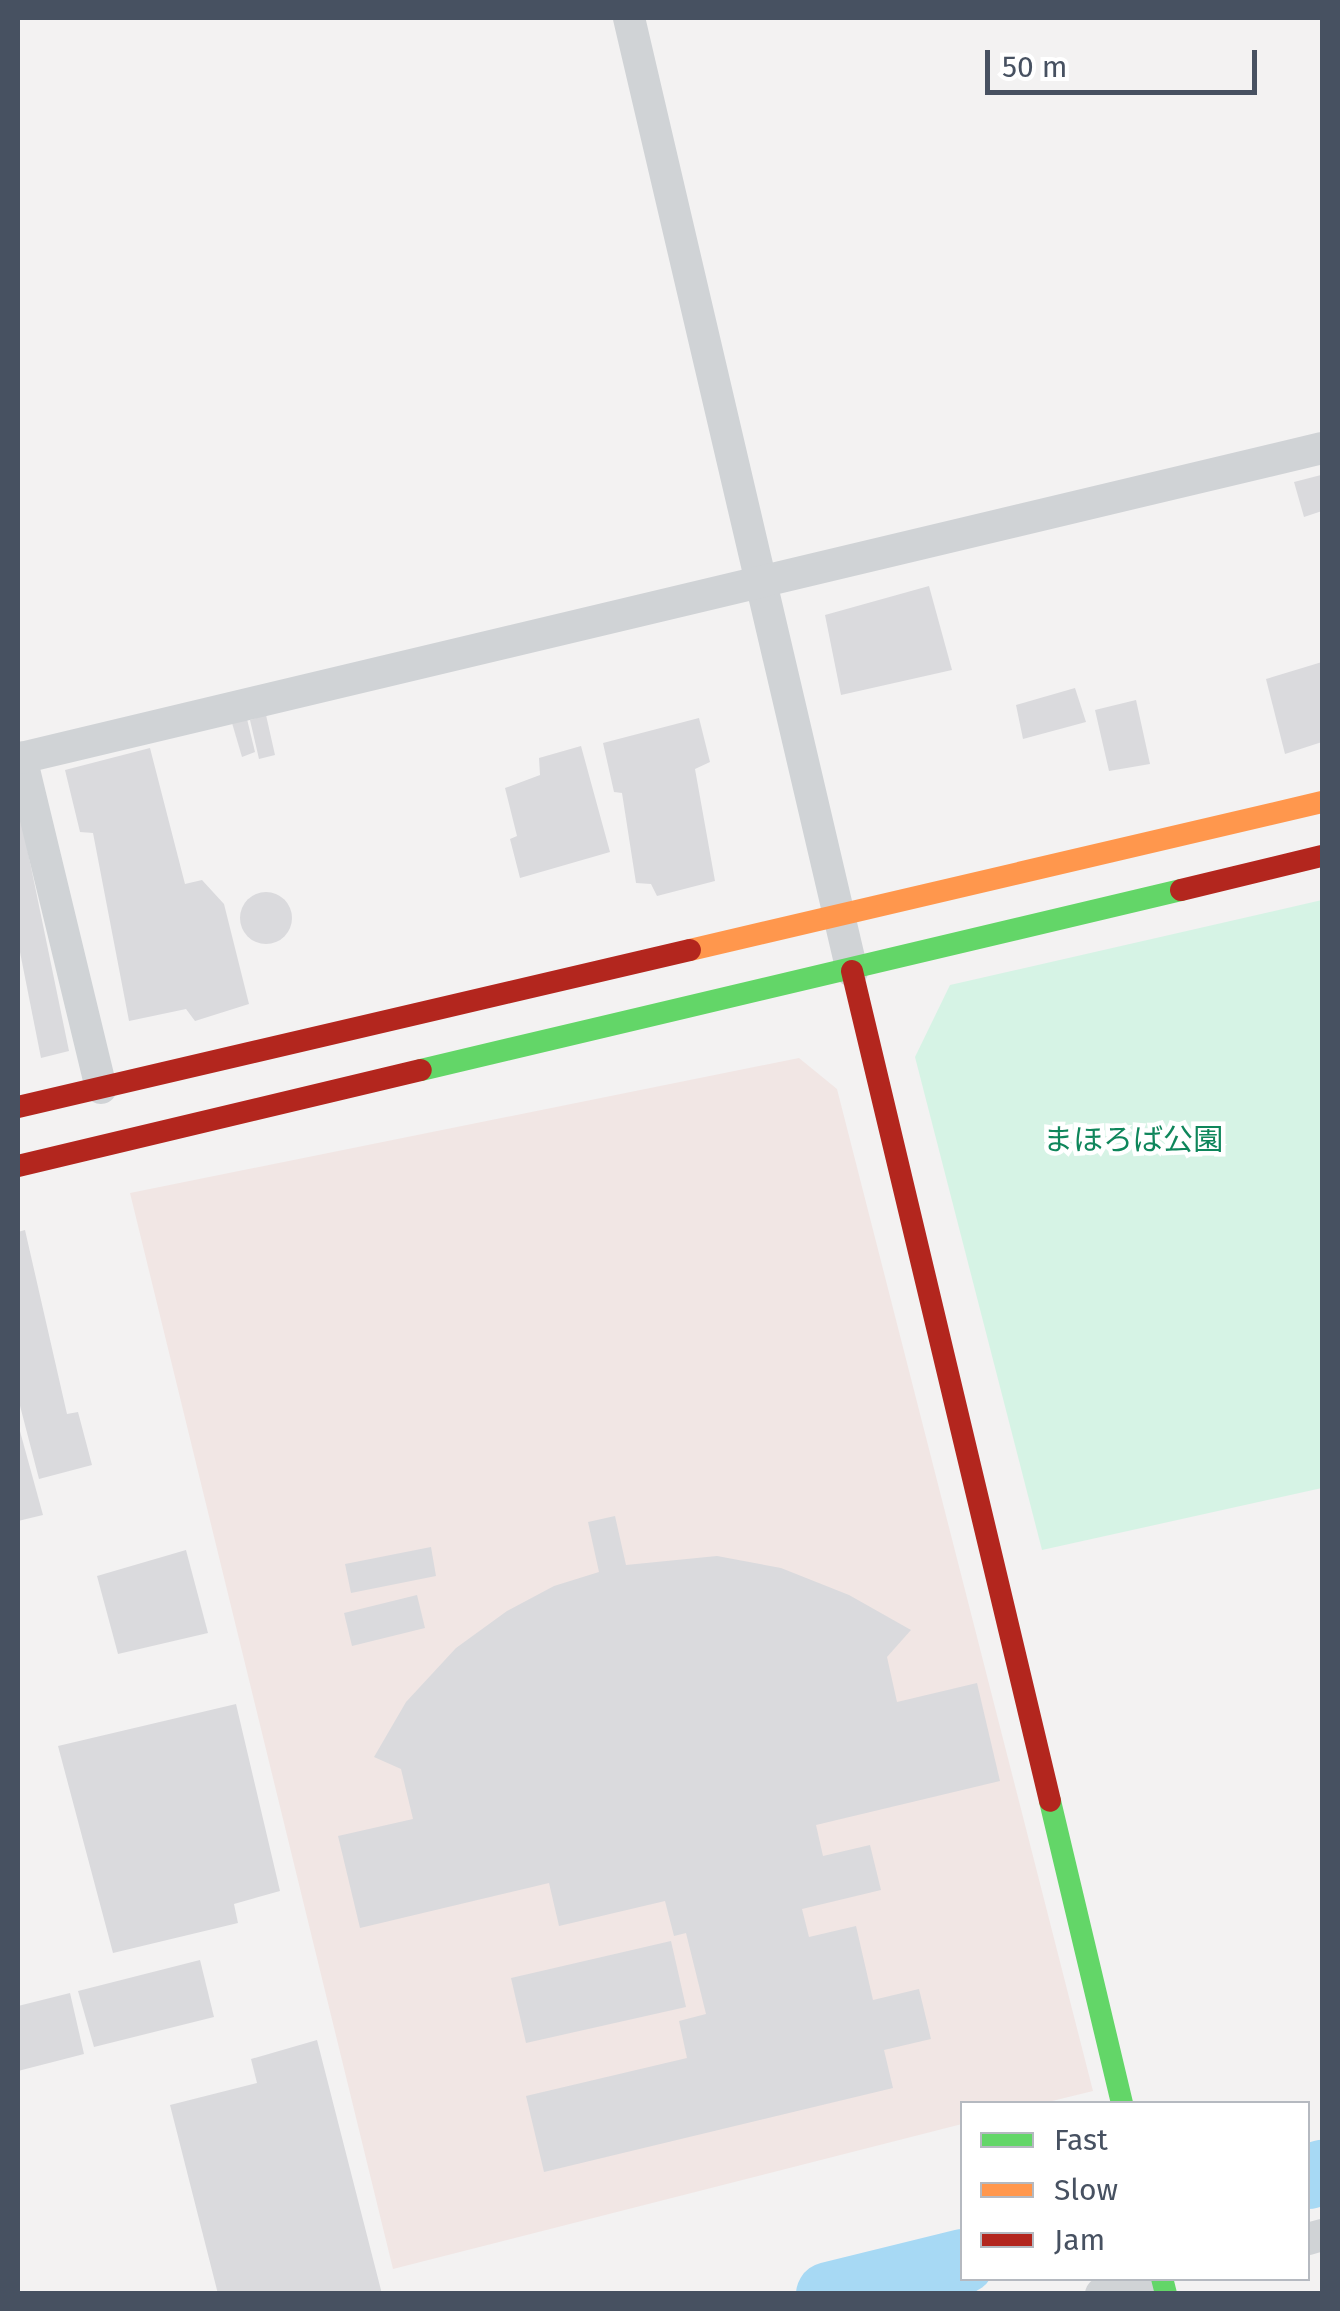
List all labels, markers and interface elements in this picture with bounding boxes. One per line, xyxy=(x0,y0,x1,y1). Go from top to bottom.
scale bar xyxy=(990,30,1262,92)
text: 50 m xyxy=(1002,49,1067,85)
park label: まほろば公園 xyxy=(1043,1122,1223,1158)
legend xyxy=(960,2101,1310,2281)
text: Fast xyxy=(1054,2122,1108,2158)
text: Slow xyxy=(1054,2172,1118,2208)
text: Jam xyxy=(1054,2222,1105,2258)

